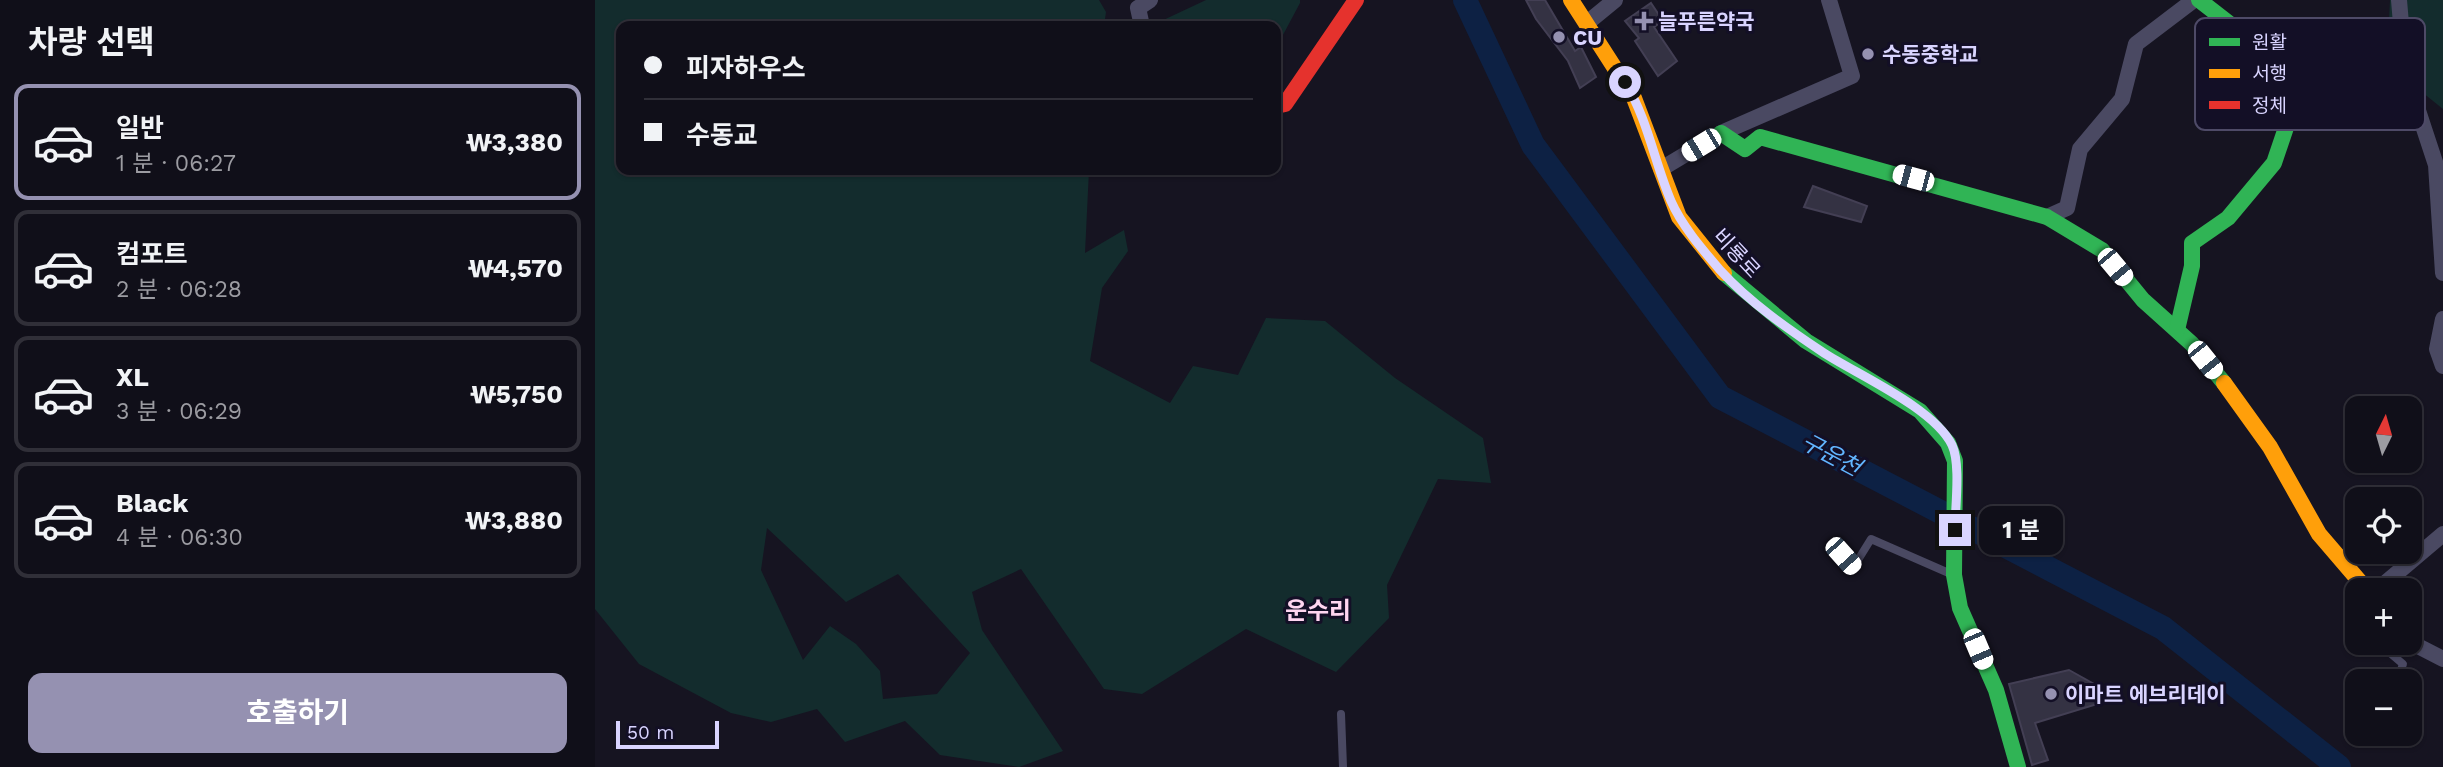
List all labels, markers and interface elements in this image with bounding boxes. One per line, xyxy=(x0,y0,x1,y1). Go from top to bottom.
place label: 늘푸른약국 xyxy=(1658,9,1755,34)
marker: 늘푸른약국 xyxy=(1636,13,1652,29)
legend xyxy=(2195,18,2425,130)
text: 차량 선택 xyxy=(28,23,155,61)
place label: CU xyxy=(1573,25,1602,50)
marker: CU xyxy=(1551,29,1567,45)
text: 원활 xyxy=(2252,31,2287,54)
place label: 수동중학교 xyxy=(1882,42,1979,67)
marker: 수동중학교 xyxy=(1860,46,1876,62)
text: 피자하우스 xyxy=(686,53,806,83)
text: 서행 xyxy=(2252,62,2287,85)
route start xyxy=(1609,66,1641,98)
text: 정체 xyxy=(2252,94,2287,117)
icon: car xyxy=(32,111,95,174)
text: 일반 xyxy=(116,113,164,143)
text: 수동교 xyxy=(686,120,758,150)
car xyxy=(1678,125,1725,165)
text: ₩3,380 xyxy=(466,127,563,157)
text: 1 분 · 06:27 xyxy=(116,150,236,177)
car xyxy=(1890,162,1937,194)
street label: 비룡로 xyxy=(1708,223,1766,283)
icon: car xyxy=(32,237,95,300)
text: 컴포트 xyxy=(116,239,188,269)
car xyxy=(2094,244,2137,290)
text: ₩4,570 xyxy=(468,253,563,283)
text: 2 분 · 06:28 xyxy=(116,276,242,303)
car xyxy=(2184,337,2227,383)
text: XL xyxy=(116,362,149,392)
icon: car xyxy=(32,363,95,426)
text: ₩5,750 xyxy=(470,379,563,409)
north arrow xyxy=(2345,396,2422,472)
map controls xyxy=(2345,396,2422,746)
text: 3 분 · 06:29 xyxy=(116,398,242,425)
water label: 구운천 xyxy=(1797,428,1868,483)
button: locate xyxy=(2345,487,2422,564)
text: Black xyxy=(116,488,188,518)
icon: car xyxy=(32,489,95,552)
text: ₩3,880 xyxy=(465,505,563,535)
callout: 1 분 xyxy=(1979,505,2063,554)
route end xyxy=(1939,514,1971,546)
text: 1 분 xyxy=(2002,517,2040,544)
text: 4 분 · 06:30 xyxy=(116,524,243,551)
car xyxy=(1822,533,1865,579)
button: + xyxy=(2345,578,2422,655)
district label: 운수리 xyxy=(1285,597,1351,625)
car xyxy=(1961,626,1996,672)
button: − xyxy=(2345,669,2422,746)
button: 호출하기 xyxy=(28,673,567,753)
place label: 이마트 에브리데이 xyxy=(2065,682,2226,707)
marker: 이마트 에브리데이 xyxy=(2043,686,2059,702)
scale bar xyxy=(616,718,719,750)
text: 50 m xyxy=(627,721,674,744)

